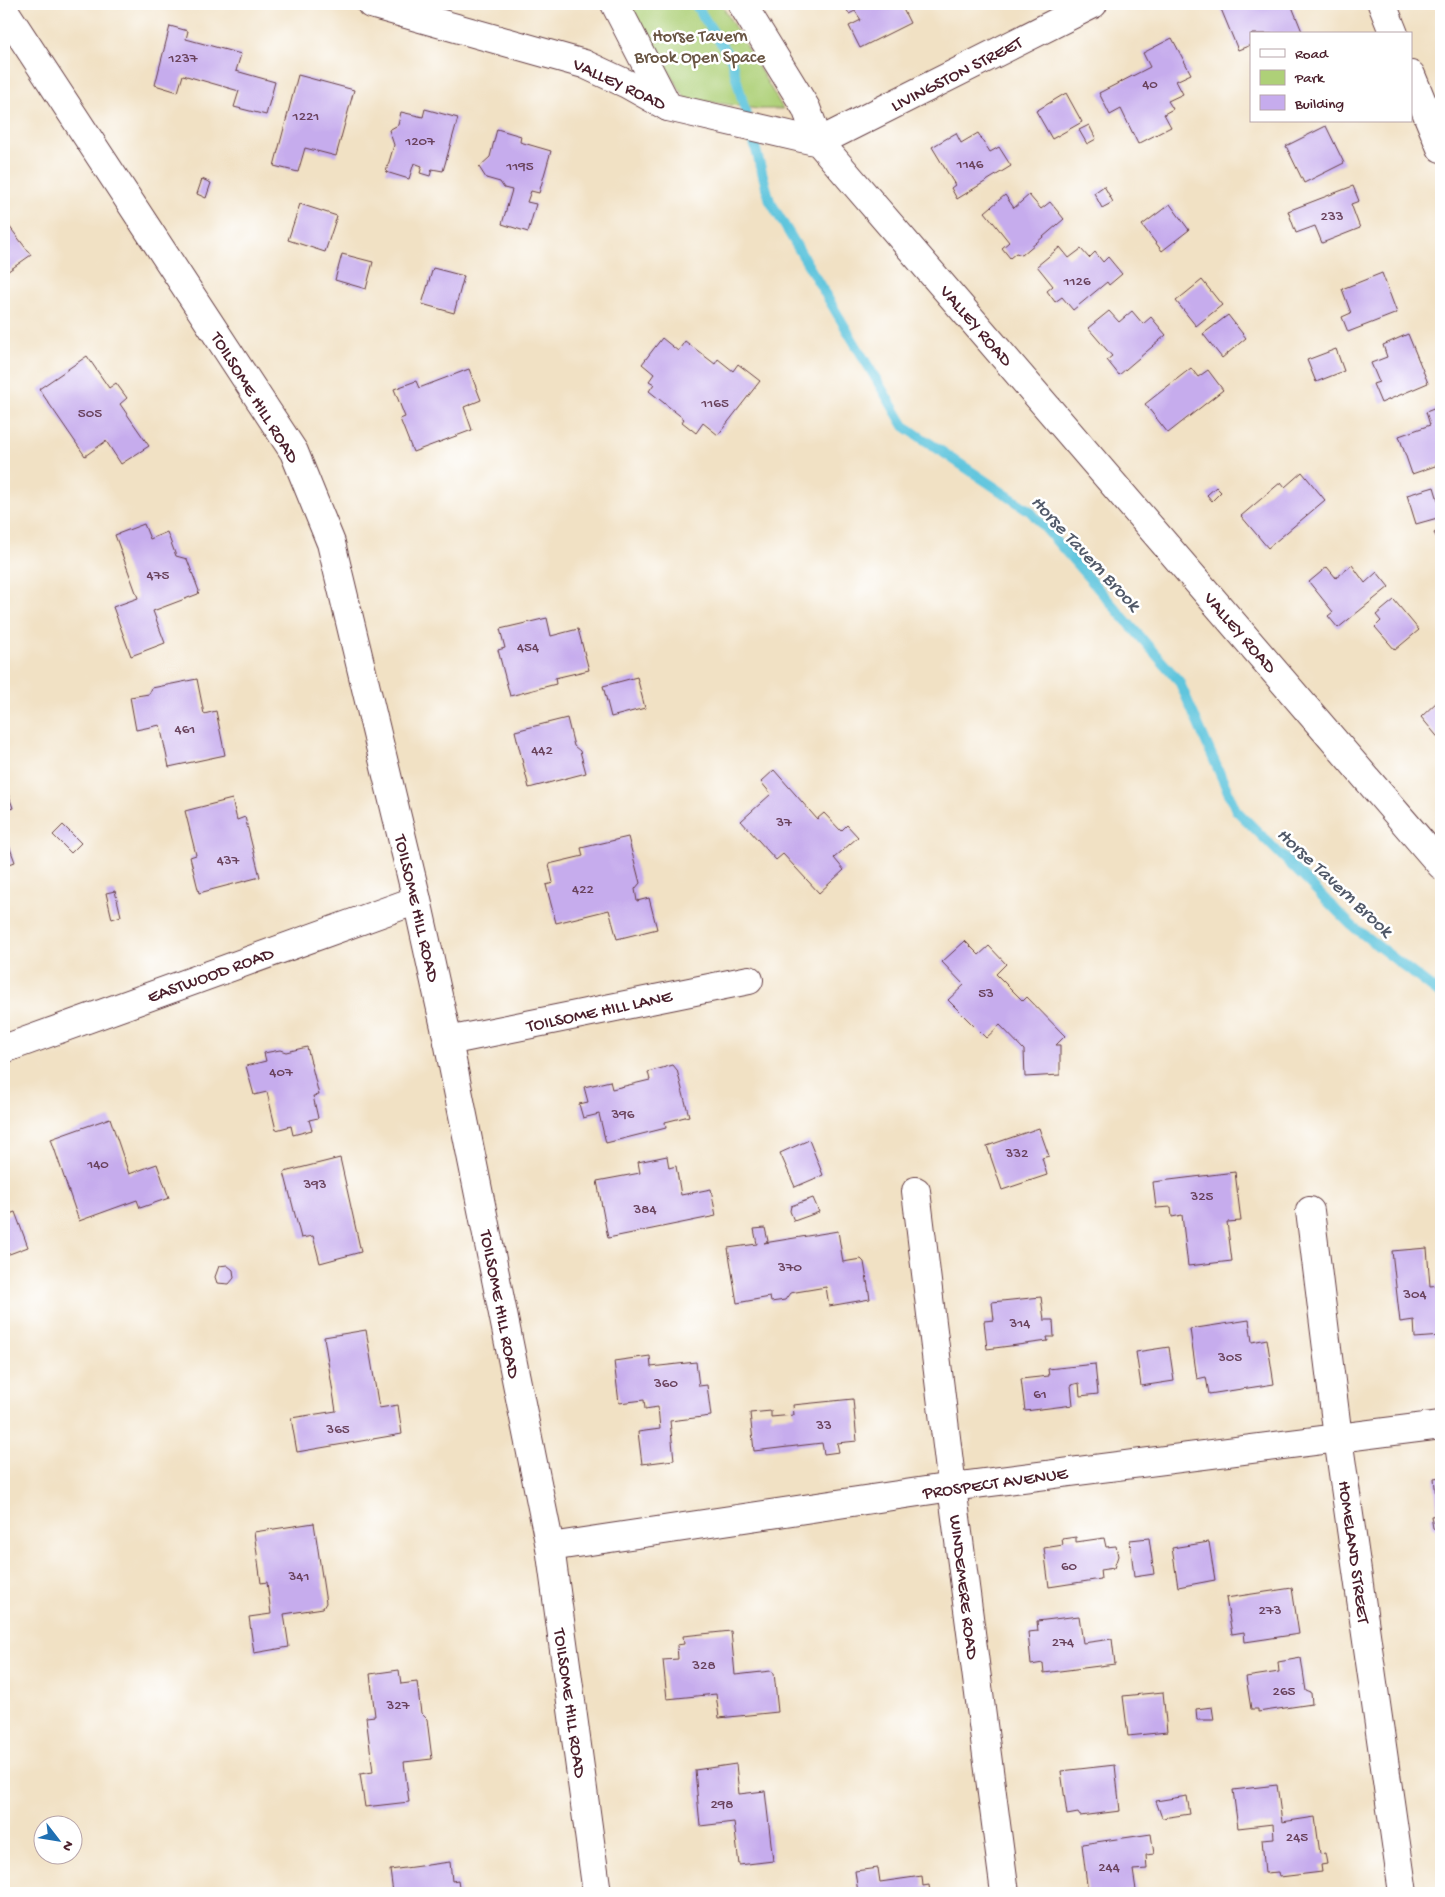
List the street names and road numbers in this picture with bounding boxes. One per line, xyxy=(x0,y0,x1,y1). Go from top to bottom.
street label: LIVINGSTON STREET xyxy=(888,33,1027,117)
street label: VALLEY ROAD xyxy=(568,54,669,116)
street label: VALLEY ROAD xyxy=(934,281,1016,372)
street label: TOILSOME HILL ROAD xyxy=(205,328,303,468)
street label: VALLEY ROAD xyxy=(1198,588,1280,679)
street label: TOILSOME HILL ROAD xyxy=(388,832,443,985)
street label: EASTWOOD ROAD xyxy=(145,944,277,1009)
street label: TOILSOME HILL LANE xyxy=(524,987,675,1038)
street label: TOILSOME HILL ROAD xyxy=(474,1228,523,1381)
street label: PROSPECT AVENUE xyxy=(921,1464,1070,1505)
street label: HOMELAND STREET xyxy=(1332,1480,1373,1626)
street label: WINDEMERE ROAD xyxy=(943,1514,982,1661)
street label: TOILSOME HILL ROAD xyxy=(548,1626,589,1780)

